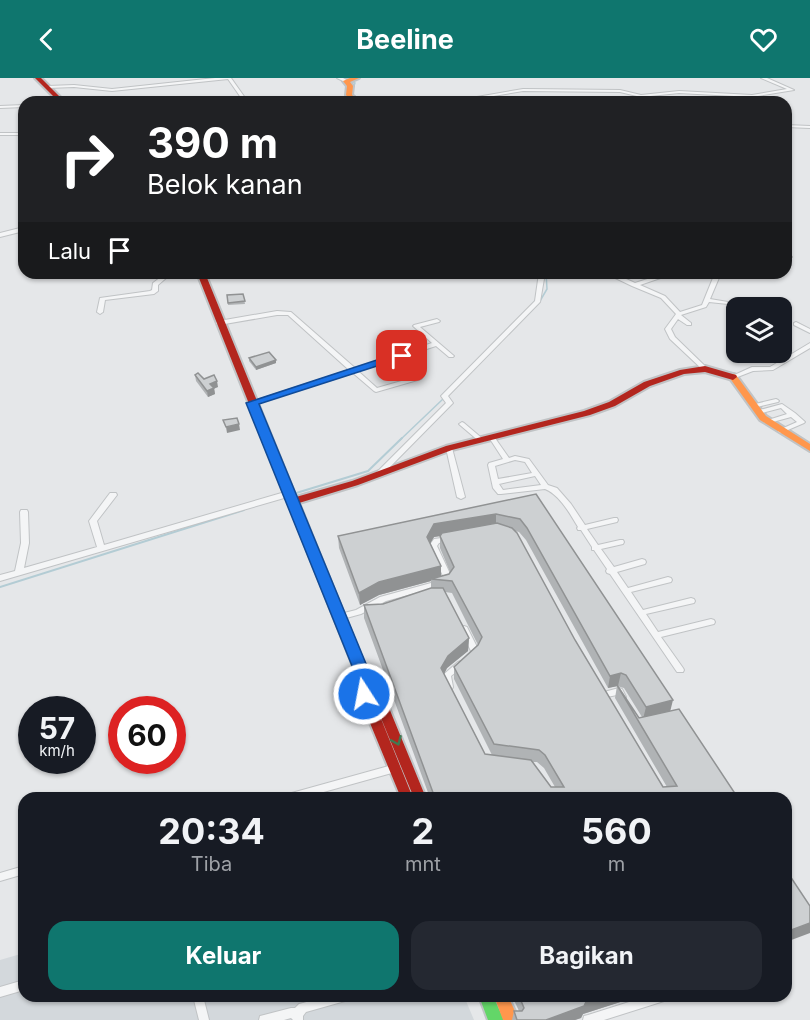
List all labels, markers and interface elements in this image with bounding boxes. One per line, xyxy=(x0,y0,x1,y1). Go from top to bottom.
icon: back xyxy=(30,23,63,56)
text: Beeline xyxy=(356,23,454,56)
icon: heart xyxy=(747,23,780,56)
text: 390 m xyxy=(147,117,278,168)
icon: right xyxy=(48,120,126,198)
text: Belok kanan xyxy=(147,168,303,201)
icon: arrive xyxy=(103,234,136,267)
text: Lalu xyxy=(48,238,91,264)
map controls xyxy=(726,297,792,363)
button: layers xyxy=(726,297,792,363)
pin xyxy=(376,330,427,381)
icon: arrive xyxy=(385,339,418,372)
position arrow xyxy=(332,662,396,726)
speed limit sign: 60 xyxy=(108,696,186,774)
text: 57 xyxy=(39,710,75,746)
one-way arrow xyxy=(390,735,402,746)
text: km/h xyxy=(39,741,75,760)
text: 20:34 xyxy=(158,809,265,853)
text: 2 xyxy=(412,809,434,853)
text: 560 xyxy=(581,809,652,853)
text: Tiba xyxy=(191,852,232,876)
text: mnt xyxy=(405,852,441,876)
text: m xyxy=(608,852,625,876)
button: Keluar xyxy=(48,921,399,990)
button: Bagikan xyxy=(411,921,762,990)

